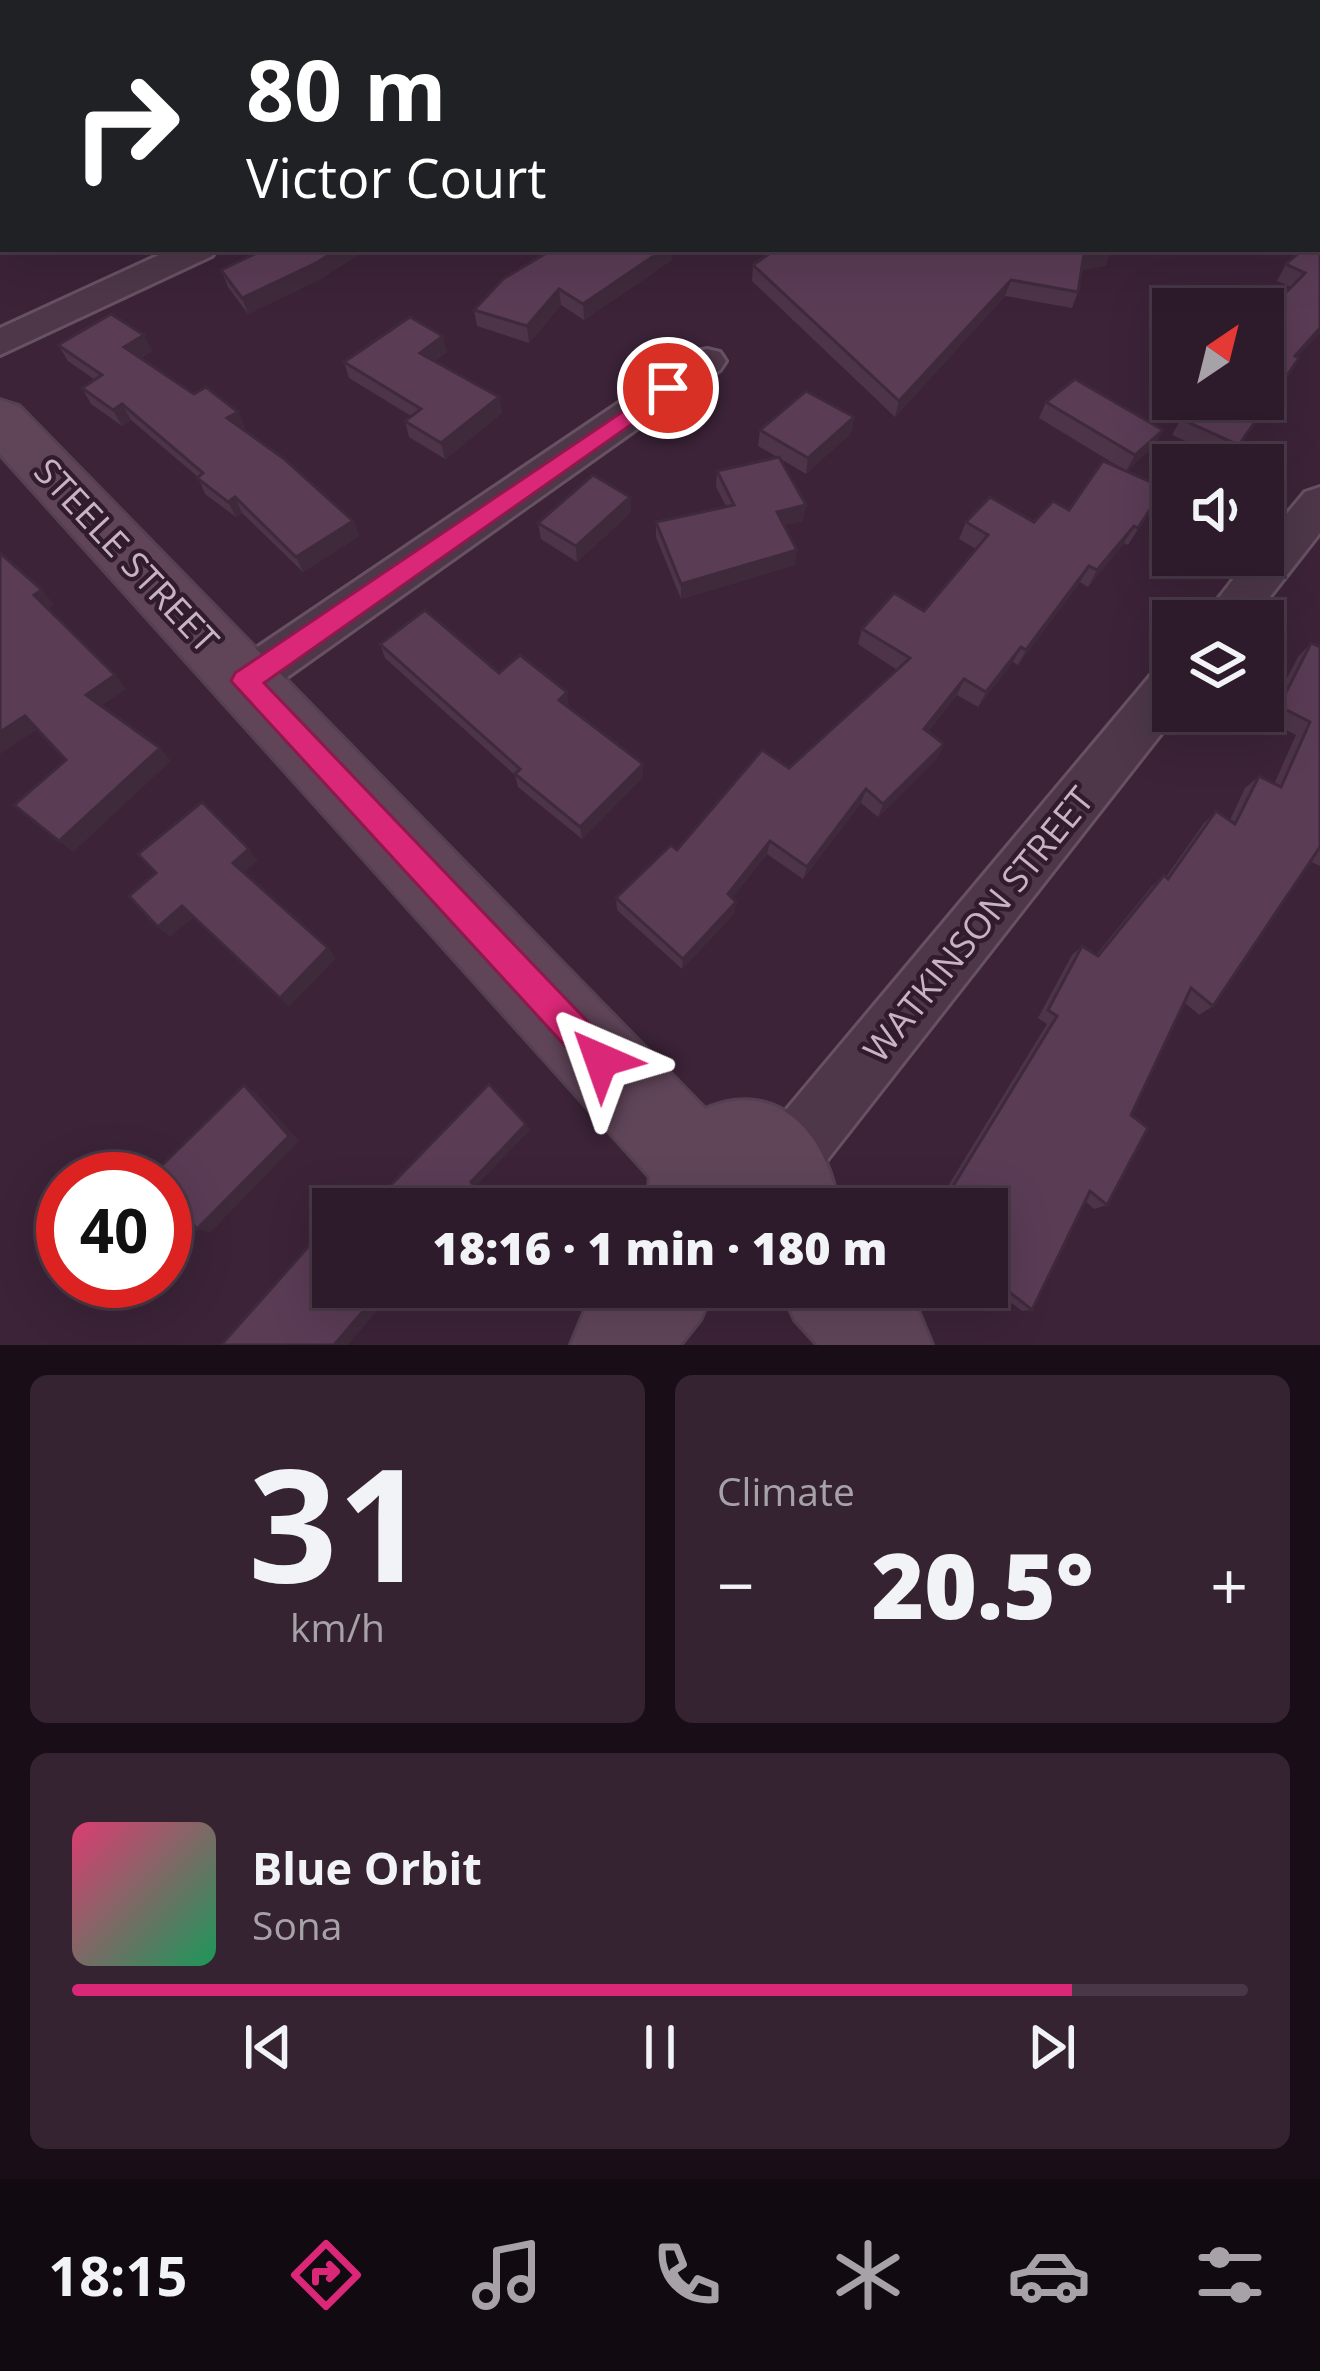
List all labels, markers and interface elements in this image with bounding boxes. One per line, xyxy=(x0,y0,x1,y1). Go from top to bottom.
text: 80 m xyxy=(246,31,446,146)
icon: right xyxy=(48,48,204,204)
text: Victor Court xyxy=(246,140,546,214)
north arrow xyxy=(1152,288,1284,420)
map controls xyxy=(1152,288,1284,732)
pin xyxy=(617,337,719,439)
icon: arrive xyxy=(635,355,701,421)
button: sound xyxy=(1152,444,1284,576)
street label: STEELE STREET xyxy=(24,447,230,663)
button: layers xyxy=(1152,600,1284,732)
street label: WATKINSON STREET xyxy=(852,776,1104,1072)
position arrow xyxy=(538,997,664,1123)
speed limit sign: 40 xyxy=(36,1152,192,1308)
text: 18:16 · 1 min · 180 m xyxy=(433,1217,887,1278)
text: 31 xyxy=(248,1415,427,1628)
text: Climate xyxy=(717,1464,855,1517)
text: 20.5° xyxy=(871,1523,1094,1645)
text: − xyxy=(717,1539,755,1629)
text: + xyxy=(1210,1539,1248,1629)
text: km/h xyxy=(290,1600,385,1653)
text: Blue Orbit xyxy=(252,1837,482,1898)
text: Sona xyxy=(252,1898,342,1951)
icon: previous xyxy=(235,2014,301,2080)
icon: pause xyxy=(627,2014,693,2080)
icon: next xyxy=(1019,2014,1085,2080)
icon: directions xyxy=(284,2233,368,2317)
icon: music xyxy=(465,2233,549,2317)
icon: phone xyxy=(645,2233,729,2317)
icon: climate xyxy=(826,2233,910,2317)
icon: car xyxy=(1007,2233,1091,2317)
icon: filters xyxy=(1188,2233,1272,2317)
text: 18:15 xyxy=(48,2238,187,2312)

